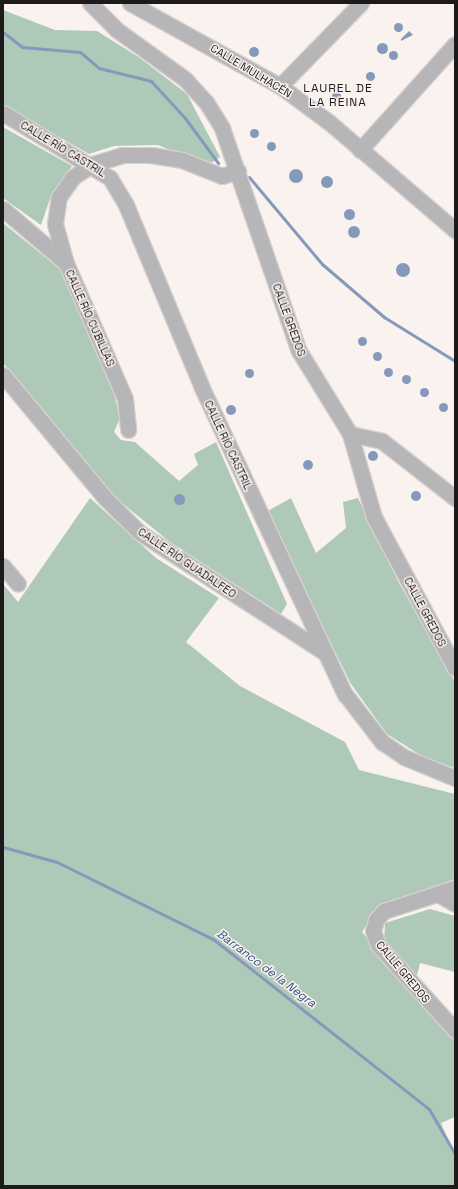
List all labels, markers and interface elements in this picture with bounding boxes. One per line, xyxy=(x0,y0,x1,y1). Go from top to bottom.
street label: CALLE MULHACÉN xyxy=(208,42,294,100)
district label: LAUREL DE LA REINA xyxy=(303,82,373,110)
street label: CALLE RÍO CASTRIL xyxy=(18,118,108,180)
street label: CALLE RÍO CUBILLAS xyxy=(63,267,117,369)
street label: CALLE GREDOS xyxy=(270,282,308,358)
street label: CALLE RÍO CASTRIL xyxy=(201,398,255,492)
street label: CALLE RÍO GUADALFEO xyxy=(135,525,239,601)
street label: CALLE GREDOS xyxy=(401,575,449,649)
water label: Barranco de la Negra xyxy=(214,927,318,1011)
street label: CALLE GREDOS xyxy=(373,938,433,1006)

